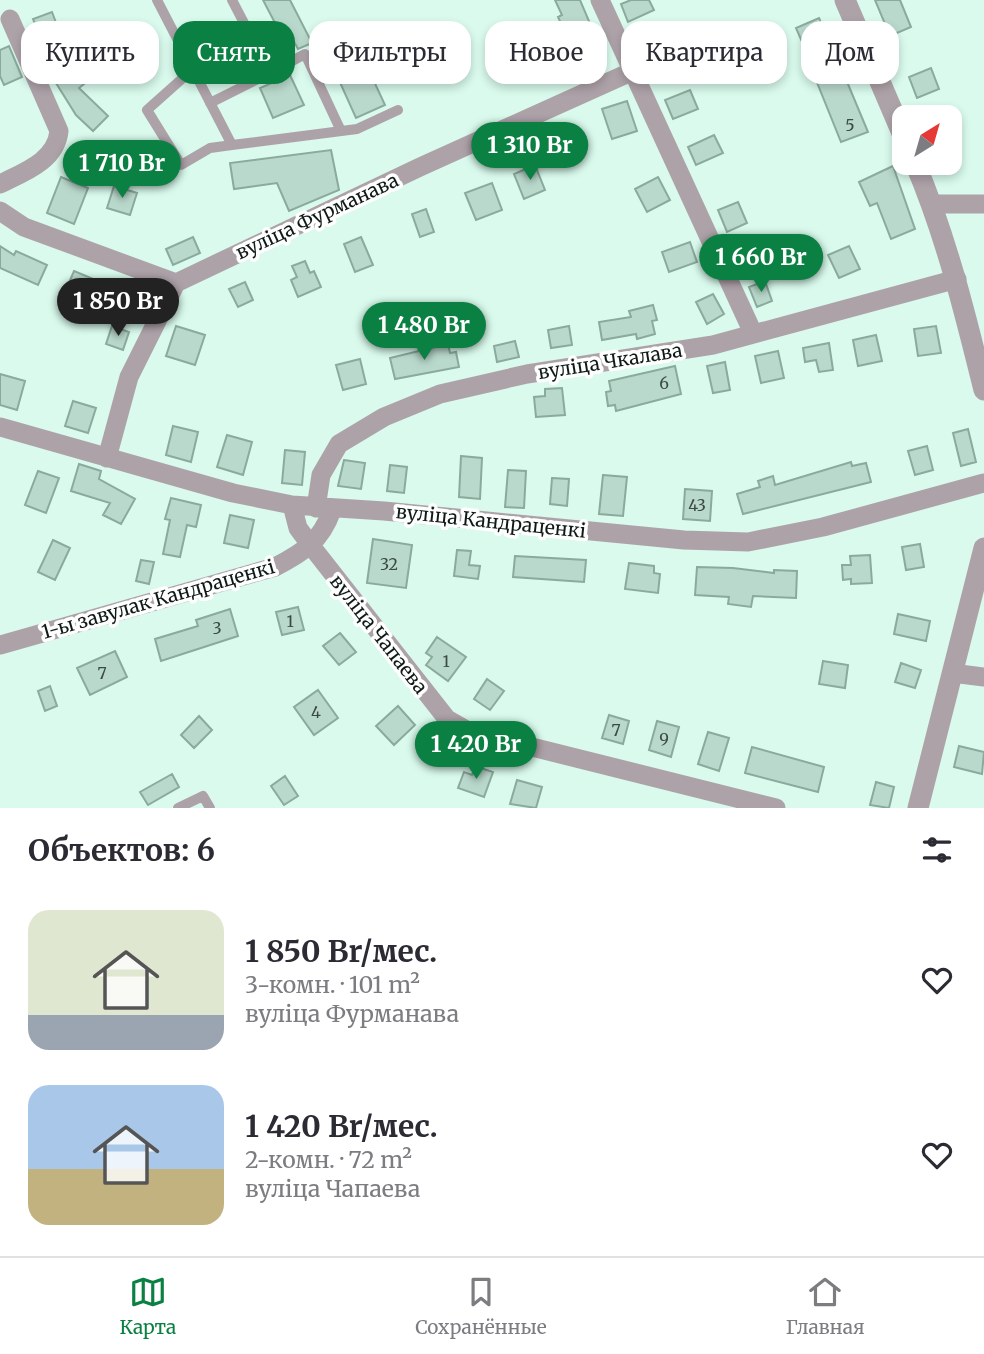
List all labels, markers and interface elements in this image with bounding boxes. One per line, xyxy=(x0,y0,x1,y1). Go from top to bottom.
chip: Купить xyxy=(21,21,159,84)
chip: Снять xyxy=(173,21,295,84)
chip: Фильтры xyxy=(309,21,471,84)
chip: Новое xyxy=(485,21,607,84)
chip: Квартира xyxy=(621,21,787,84)
chip: Дом xyxy=(801,21,899,84)
north arrow xyxy=(892,105,962,175)
map controls xyxy=(892,105,962,175)
house number: 5 xyxy=(845,115,855,135)
pin: 1 310 Br xyxy=(458,122,602,182)
text: 1 310 Br xyxy=(487,130,573,159)
pin: 1 710 Br xyxy=(50,140,194,200)
text: 1 710 Br xyxy=(79,148,165,177)
street label: вуліца Фурманава xyxy=(232,168,402,264)
pin: 1 660 Br xyxy=(689,234,833,294)
text: 1 660 Br xyxy=(715,242,807,271)
pin: 1 850 Br xyxy=(46,278,190,338)
text: 1 850 Br xyxy=(73,286,163,315)
pin: 1 480 Br xyxy=(352,302,496,362)
text: 1 480 Br xyxy=(378,310,470,339)
street label: вуліца Чкалава xyxy=(536,338,684,384)
house number: 6 xyxy=(659,373,669,393)
house number: 43 xyxy=(688,495,706,515)
street label: вуліца Кандраценкі xyxy=(395,499,587,543)
street label: 1-ы завулак Кандраценкі xyxy=(39,554,277,644)
house number: 32 xyxy=(380,554,398,574)
street label: вуліца Чапаева xyxy=(325,570,433,698)
house number: 1 xyxy=(286,611,294,631)
house number: 3 xyxy=(212,618,222,638)
house number: 1 xyxy=(442,651,450,671)
house number: 7 xyxy=(97,663,107,683)
house number: 4 xyxy=(311,702,321,722)
house number: 7 xyxy=(611,720,621,740)
pin: 1 420 Br xyxy=(404,722,548,781)
text: 1 420 Br xyxy=(431,729,521,758)
house number: 9 xyxy=(659,729,669,749)
text: Объектов: 6 xyxy=(28,831,215,869)
icon: filters xyxy=(918,831,956,869)
text: 1 850 Br/мес. xyxy=(245,932,437,970)
icon: home xyxy=(84,938,168,1022)
icon: heart xyxy=(918,961,956,999)
text: 3-комн. · 101 m² xyxy=(245,970,420,999)
text: вуліца Фурманава xyxy=(245,999,459,1028)
text: 1 420 Br/мес. xyxy=(245,1107,438,1145)
icon: home xyxy=(84,1113,168,1197)
icon: heart xyxy=(918,1136,956,1174)
text: 2-комн. · 72 m² xyxy=(245,1145,412,1174)
text: вуліца Чапаева xyxy=(245,1174,420,1203)
tab: Карта xyxy=(120,1273,176,1339)
tab: Сохранённые xyxy=(415,1273,547,1339)
tab: Главная xyxy=(786,1273,864,1339)

